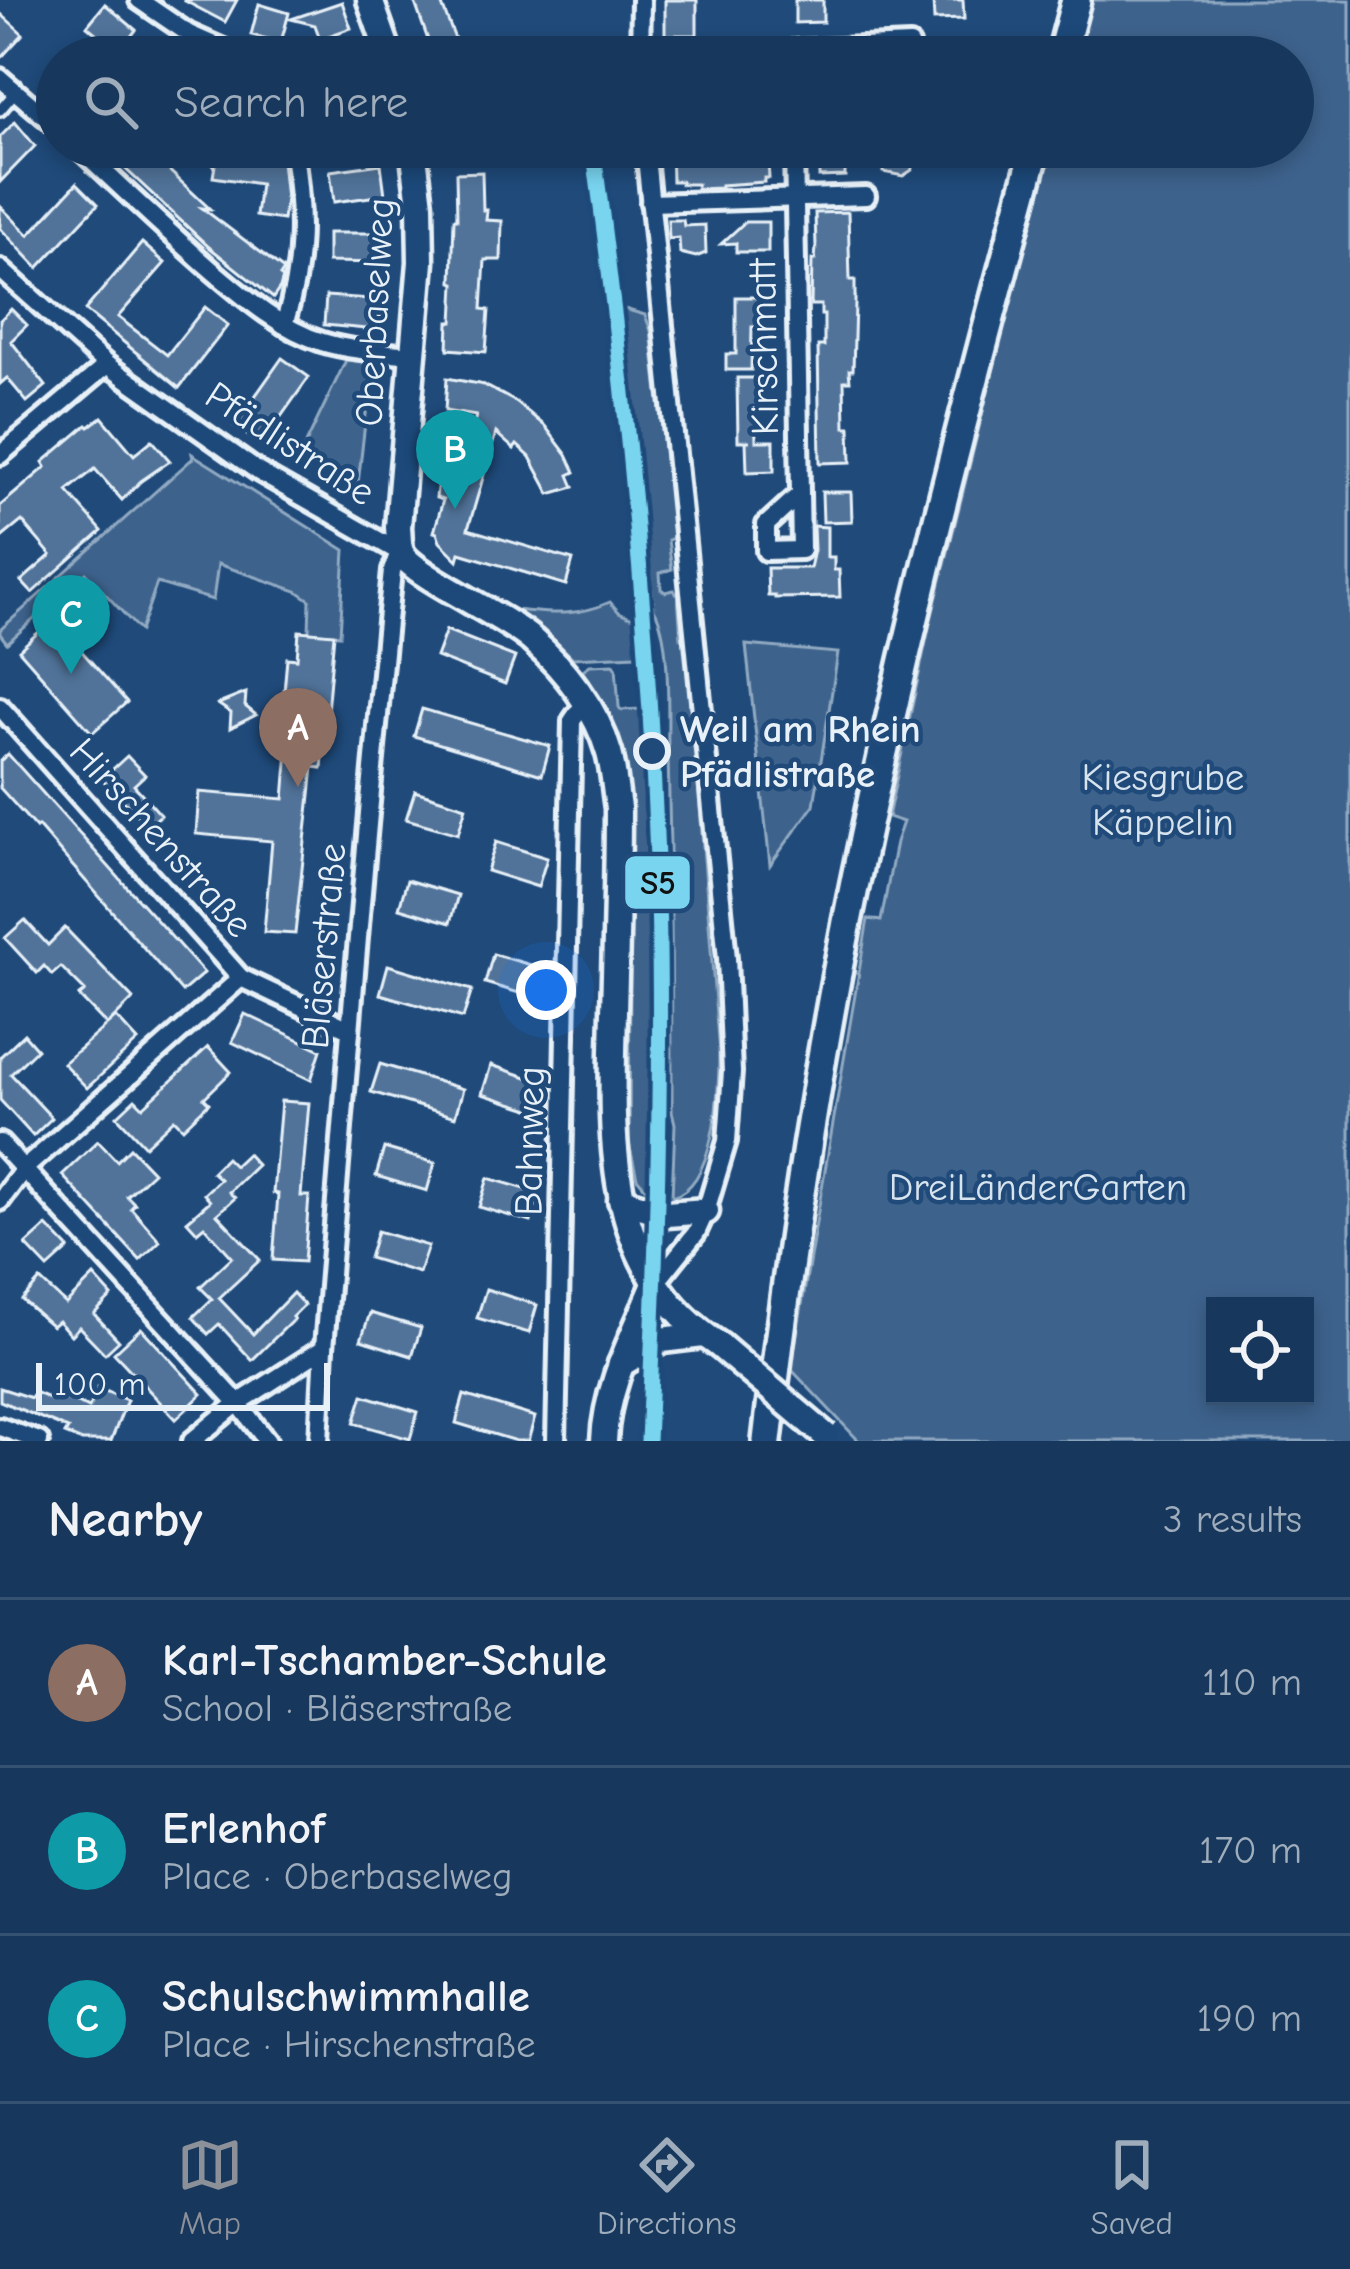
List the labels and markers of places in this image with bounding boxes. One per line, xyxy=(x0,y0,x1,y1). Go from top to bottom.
pin: B xyxy=(416,410,494,509)
pin: C xyxy=(32,575,110,674)
pin: A xyxy=(259,688,337,787)
place label: Weil am Rhein Pfädlistraße xyxy=(680,707,921,797)
marker: Weil am Rhein Pfädlistraße xyxy=(635,734,669,768)

